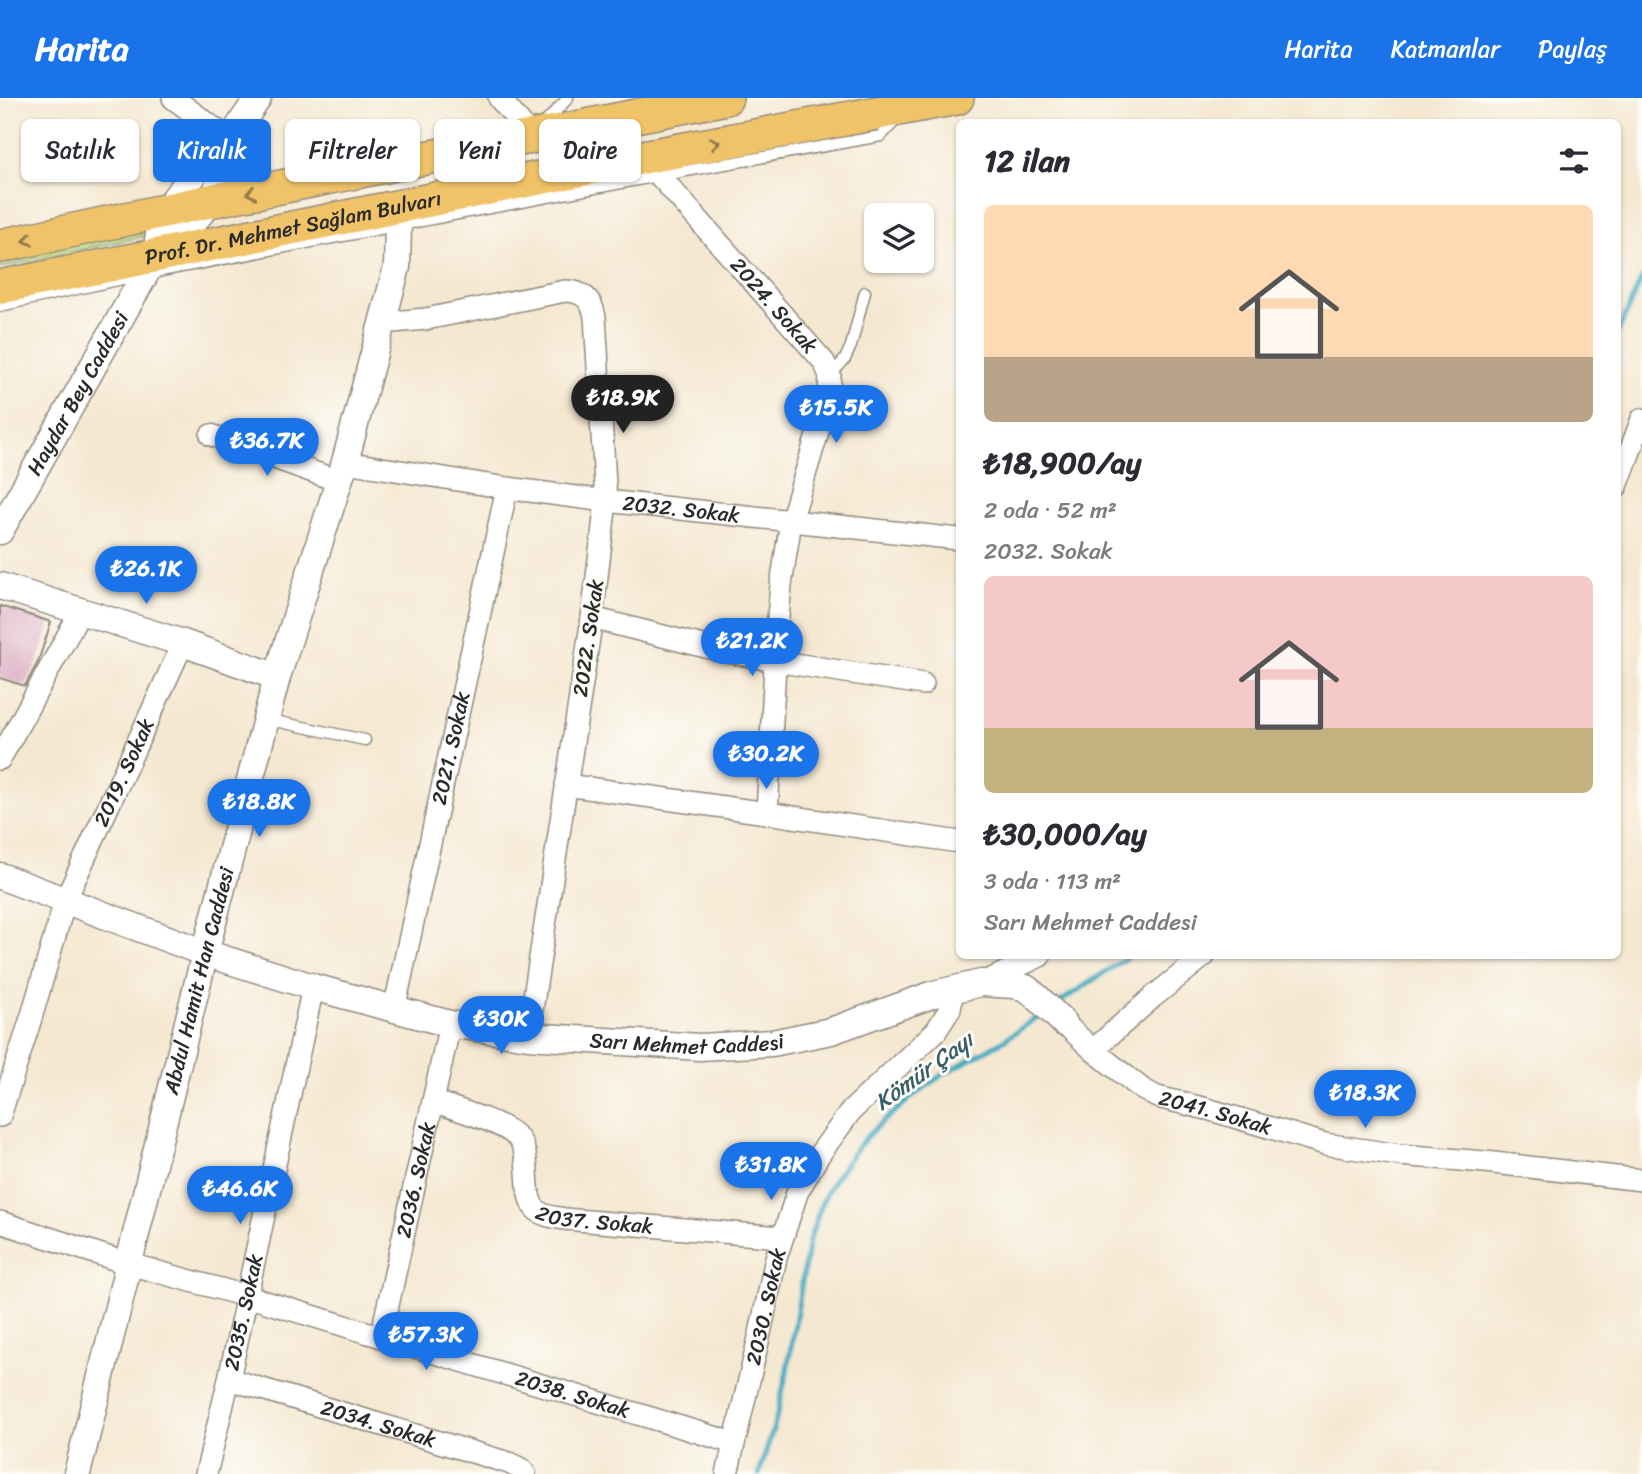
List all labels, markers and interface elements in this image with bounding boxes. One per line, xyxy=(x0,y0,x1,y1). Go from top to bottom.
text: Harita xyxy=(35,20,129,78)
text: Harita xyxy=(1285,28,1353,70)
text: Katmanlar xyxy=(1391,28,1500,70)
text: Paylaş xyxy=(1538,28,1607,70)
chip: Satılık xyxy=(21,119,139,182)
chip: Kiralık xyxy=(153,119,271,182)
chip: Filtreler xyxy=(285,119,420,182)
chip: Yeni xyxy=(434,119,525,182)
chip: Daire xyxy=(539,119,641,182)
text: 12 ilan xyxy=(984,134,1070,188)
one-way arrow xyxy=(709,137,721,152)
icon: filters xyxy=(1555,142,1593,180)
street label: Prof. Dr. Mehmet Sağlam Bulvarı xyxy=(141,179,445,276)
one-way arrow xyxy=(245,185,257,200)
map controls xyxy=(864,203,934,273)
button: layers xyxy=(864,203,934,273)
one-way arrow xyxy=(23,232,35,246)
street label: 2024. Sokak xyxy=(720,248,828,363)
icon: home xyxy=(1226,251,1352,377)
street label: Haydar Bey Caddesi xyxy=(16,303,140,483)
pin: ₺18.9K xyxy=(566,376,680,435)
text: ₺18.9K xyxy=(587,377,659,418)
pin: ₺15.5K xyxy=(779,386,893,445)
text: ₺15.5K xyxy=(800,387,872,428)
pin: ₺36.7K xyxy=(210,418,324,478)
text: ₺36.7K xyxy=(231,420,303,461)
text: ₺18,900/ay xyxy=(984,436,1141,490)
street label: 2032. Sokak xyxy=(621,484,742,534)
text: 2 oda · 52 m² xyxy=(984,490,1117,531)
text: 2032. Sokak xyxy=(984,531,1113,572)
pin: ₺26.1K xyxy=(89,546,203,606)
text: ₺26.1K xyxy=(111,548,181,589)
street label: 2022. Sokak xyxy=(561,577,615,699)
pin: ₺21.2K xyxy=(695,618,809,678)
text: ₺21.2K xyxy=(717,620,787,661)
icon: home xyxy=(1226,622,1352,748)
street label: 2021. Sokak xyxy=(420,688,481,808)
street label: 2019. Sokak xyxy=(82,712,165,833)
pin: ₺30.2K xyxy=(709,732,823,791)
text: ₺30.2K xyxy=(729,733,803,774)
pin: ₺18.8K xyxy=(202,780,316,839)
text: ₺18.8K xyxy=(223,781,295,822)
text: ₺30,000/ay xyxy=(984,807,1146,861)
text: 3 oda · 113 m² xyxy=(984,861,1121,902)
street label: Abdul Hamit Han Caddesi xyxy=(152,862,246,1099)
text: Sarı Mehmet Caddesi xyxy=(984,902,1197,943)
pin: ₺30K xyxy=(460,996,542,1056)
text: ₺30K xyxy=(474,998,528,1039)
water label: Kömür Çayı xyxy=(865,1019,985,1121)
street label: Sarı Mehmet Caddesi xyxy=(588,1021,788,1066)
pin: ₺18.3K xyxy=(1308,1070,1422,1130)
text: ₺18.3K xyxy=(1330,1072,1400,1113)
street label: 2041. Sokak xyxy=(1155,1079,1277,1146)
street label: 2036. Sokak xyxy=(384,1118,447,1241)
pin: ₺31.8K xyxy=(714,1142,828,1202)
text: ₺31.8K xyxy=(736,1144,806,1185)
pin: ₺46.6K xyxy=(183,1166,297,1226)
text: ₺46.6K xyxy=(203,1168,277,1209)
street label: 2037. Sokak xyxy=(529,1194,655,1245)
street label: 2030. Sokak xyxy=(734,1243,797,1369)
street label: 2035. Sokak xyxy=(212,1250,274,1374)
pin: ₺57.3K xyxy=(369,1312,483,1372)
text: ₺57.3K xyxy=(389,1314,463,1355)
street label: 2038. Sokak xyxy=(510,1359,635,1430)
street label: 2034. Sokak xyxy=(316,1389,441,1459)

